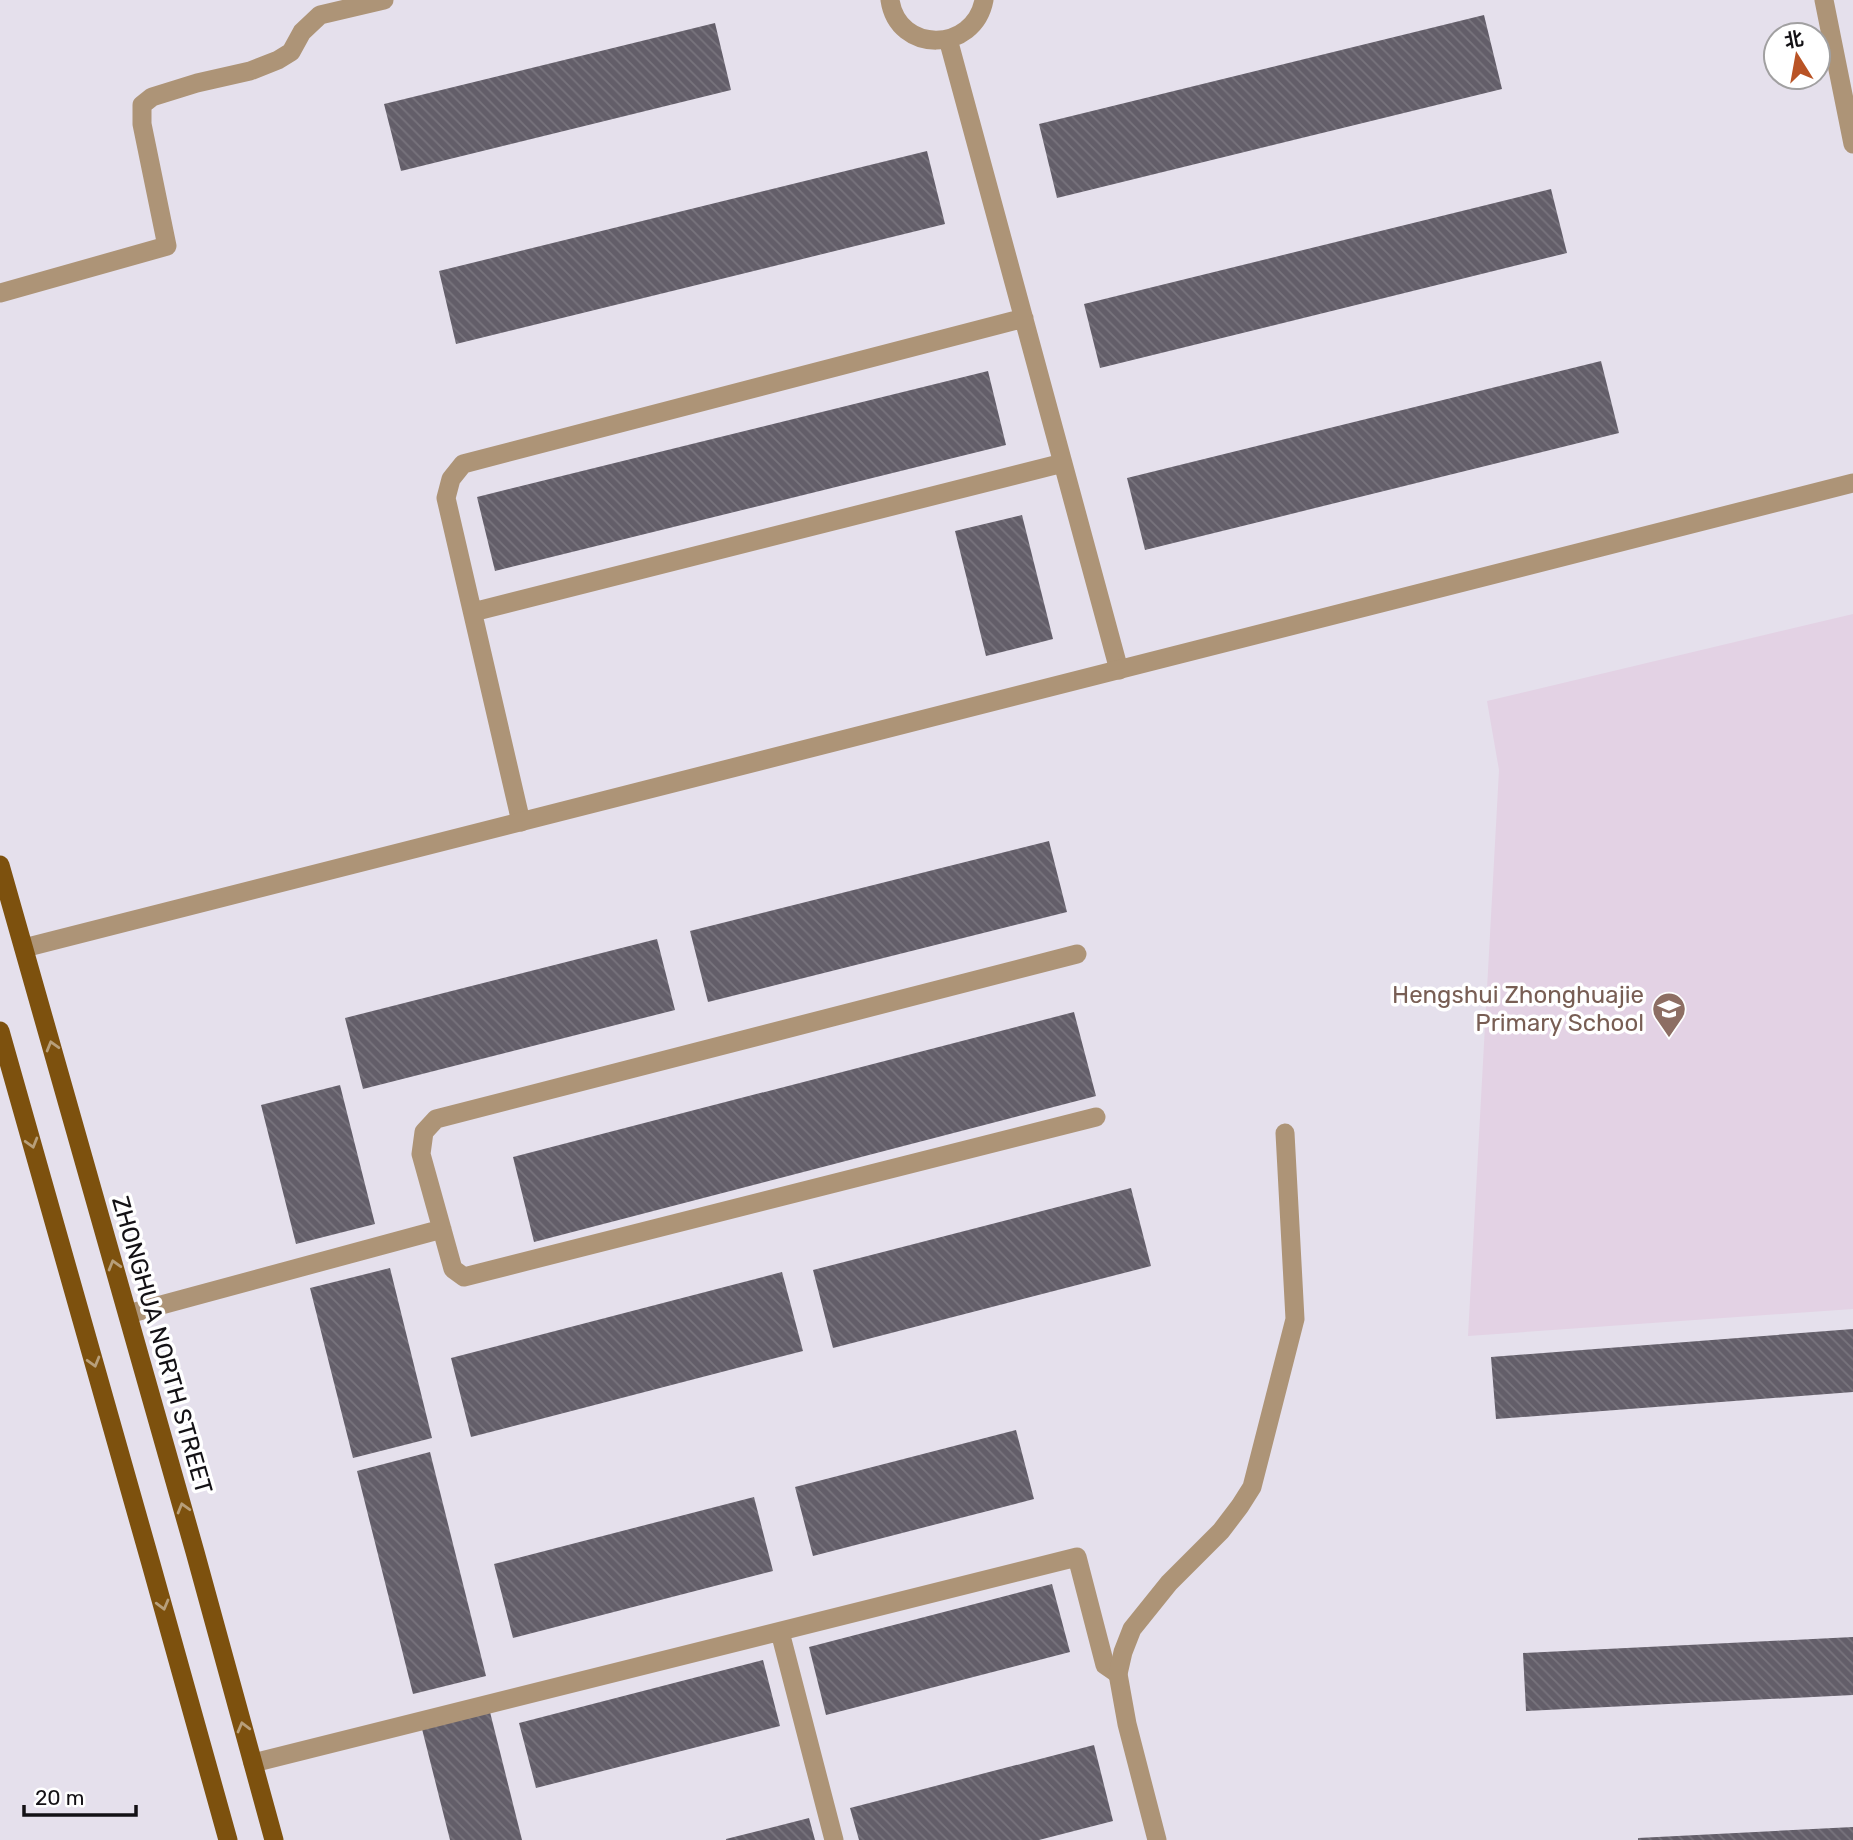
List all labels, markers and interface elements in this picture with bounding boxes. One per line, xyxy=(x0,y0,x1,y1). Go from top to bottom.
north arrow xyxy=(1762,21,1832,91)
text: 北 xyxy=(1782,27,1805,53)
place label: Hengshui Zhonghuajie Primary School xyxy=(1392,981,1644,1037)
school or university icon: Hengshui Zhonghuajie Primary School xyxy=(1650,990,1688,1039)
one-way arrow xyxy=(45,1041,60,1053)
one-way arrow xyxy=(24,1137,38,1149)
street label: ZHONGHUA NORTH STREET xyxy=(106,1193,218,1497)
one-way arrow xyxy=(107,1260,122,1272)
one-way arrow xyxy=(86,1356,101,1368)
one-way arrow xyxy=(176,1502,191,1514)
one-way arrow xyxy=(154,1599,169,1611)
one-way arrow xyxy=(237,1721,252,1733)
scale bar xyxy=(24,1773,136,1817)
text: 20 m xyxy=(35,1785,84,1810)

